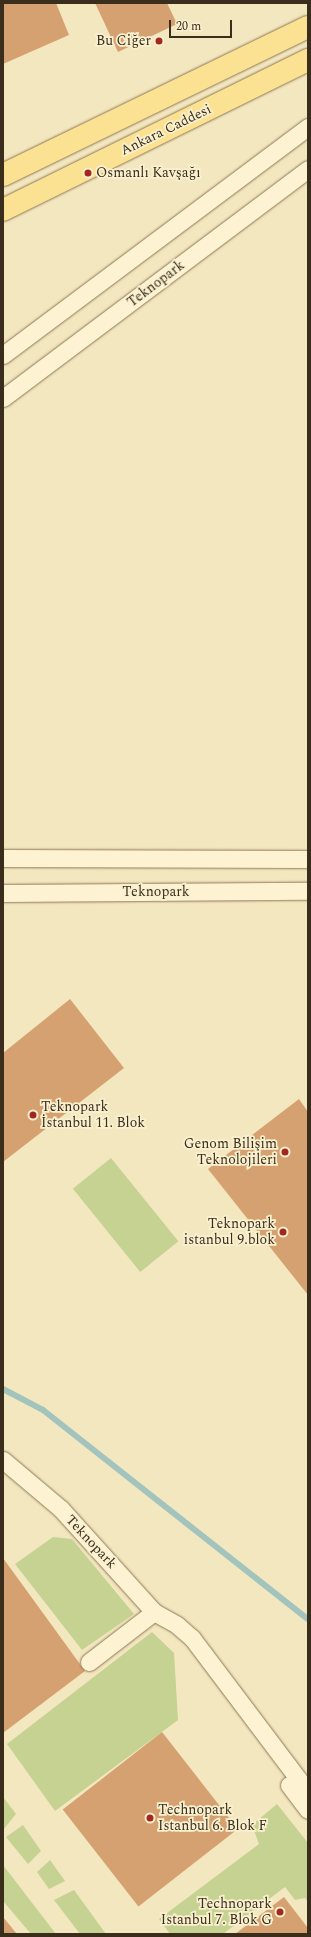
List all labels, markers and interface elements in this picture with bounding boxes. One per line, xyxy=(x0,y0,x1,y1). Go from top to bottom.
scale bar xyxy=(171,12,234,38)
text: 20 m xyxy=(176,17,201,36)
place label: Bu Ciğer xyxy=(96,33,151,49)
marker: Bu Ciğer xyxy=(154,36,164,46)
street label: Ankara Caddesi xyxy=(118,101,214,159)
place label: Osmanlı Kavşağı xyxy=(96,165,201,181)
marker: Osmanlı Kavşağı xyxy=(83,168,93,178)
street label: Teknopark xyxy=(124,257,188,311)
street label: Teknopark xyxy=(122,884,190,900)
place label: Teknopark İstanbul 11. Blok xyxy=(41,1099,145,1132)
marker: Teknopark İstanbul 11. Blok xyxy=(28,1110,38,1120)
place label: Genom Bilişim Teknolojileri xyxy=(184,1136,277,1168)
marker: Genom Bilişim Teknolojileri xyxy=(280,1147,290,1157)
place label: Teknopark istanbul 9.blok xyxy=(184,1216,275,1248)
marker: Teknopark istanbul 9.blok xyxy=(278,1227,288,1237)
street label: Teknopark xyxy=(62,1512,120,1572)
place label: Technopark Istanbul 6. Blok F xyxy=(158,1802,267,1834)
marker: Technopark Istanbul 6. Blok F xyxy=(145,1813,155,1823)
place label: Technopark Istanbul 7. Blok G xyxy=(161,1896,272,1928)
marker: Technopark Istanbul 7. Blok G xyxy=(275,1907,285,1917)

